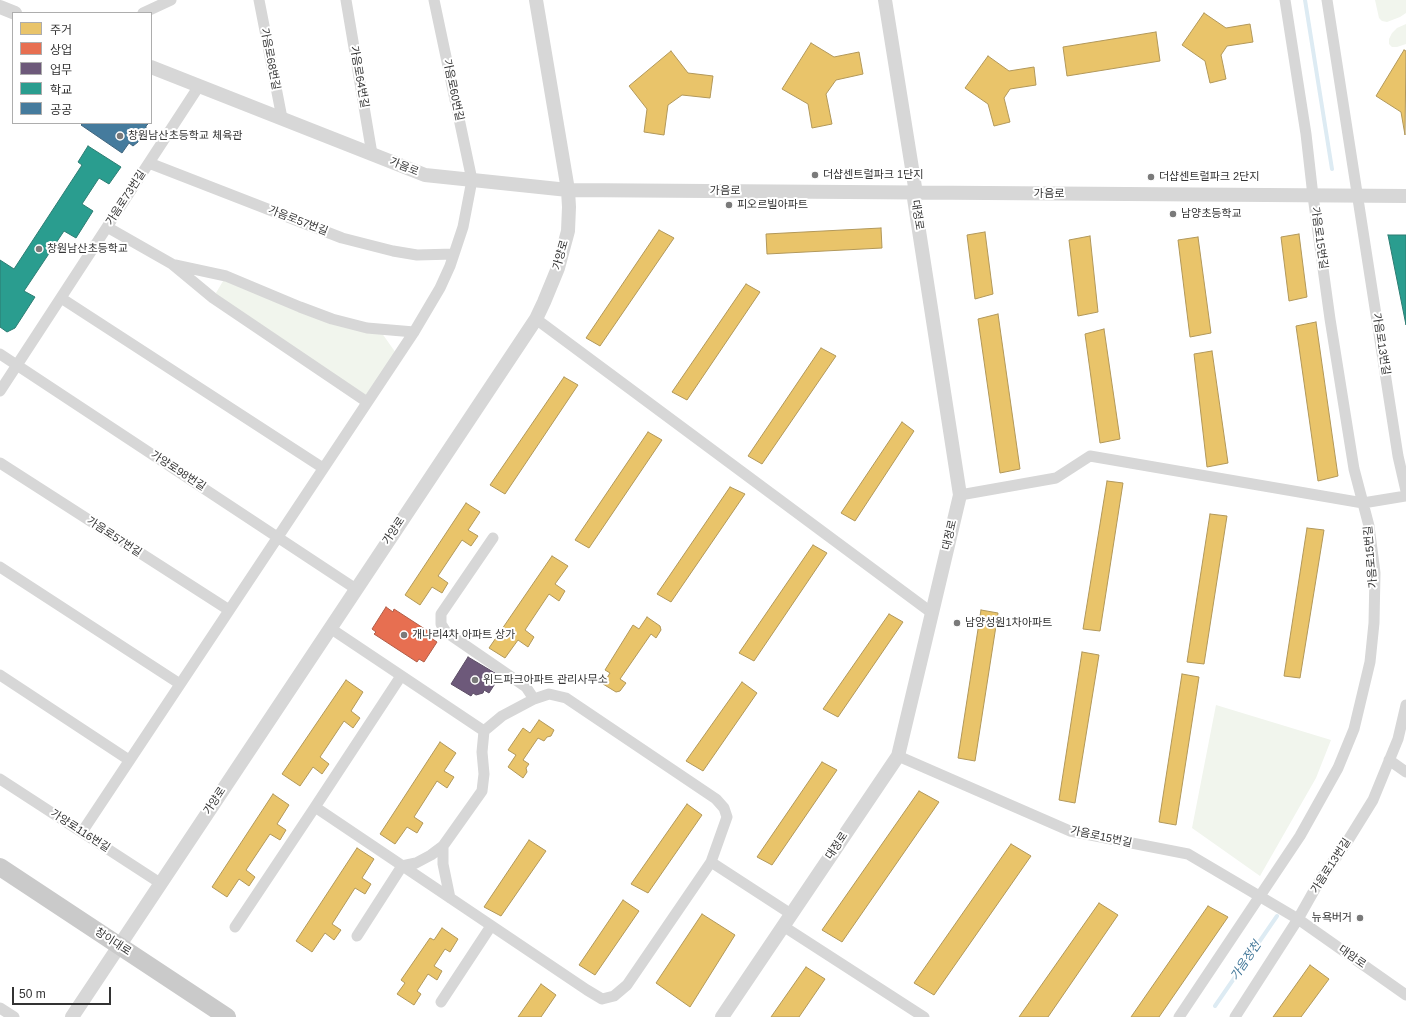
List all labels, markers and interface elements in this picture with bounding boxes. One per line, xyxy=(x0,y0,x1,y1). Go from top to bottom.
legend xyxy=(12,12,152,124)
text: 주거 xyxy=(50,23,72,37)
street label: 가음로68번길 xyxy=(258,27,282,91)
text: 상업 xyxy=(50,43,72,57)
street label: 가음로64번길 xyxy=(347,45,371,109)
street label: 가음로60번길 xyxy=(440,58,466,122)
text: 업무 xyxy=(50,63,72,77)
text: 학교 xyxy=(50,83,72,97)
text: 공공 xyxy=(50,103,72,117)
place label: 창원남산초등학교 체육관 xyxy=(128,129,242,143)
marker: 창원남산초등학교 체육관 xyxy=(115,131,125,141)
street label: 가음로 xyxy=(387,155,421,179)
street label: 가음로73번길 xyxy=(103,168,149,228)
place label: 더샵센트럴파크 1단지 xyxy=(823,168,923,182)
marker: 더샵센트럴파크 1단지 xyxy=(810,170,820,180)
place label: 더샵센트럴파크 2단지 xyxy=(1159,170,1259,184)
marker: 더샵센트럴파크 2단지 xyxy=(1146,172,1156,182)
street label: 가음로 xyxy=(710,184,740,198)
street label: 가음로 xyxy=(1034,187,1064,201)
place label: 피오르빌아파트 xyxy=(737,198,808,212)
street label: 대정로 xyxy=(908,199,926,231)
marker: 피오르빌아파트 xyxy=(724,200,734,210)
street label: 가음로57번길 xyxy=(266,204,330,238)
street label: 가음로15번길 xyxy=(1308,206,1330,270)
place label: 남양초등학교 xyxy=(1181,207,1242,221)
marker: 남양초등학교 xyxy=(1168,209,1178,219)
street label: 가양로 xyxy=(550,239,572,271)
place label: 창원남산초등학교 xyxy=(47,242,128,256)
marker: 창원남산초등학교 xyxy=(34,244,44,254)
street label: 가음로13번길 xyxy=(1370,312,1392,376)
street label: 가양로98번길 xyxy=(148,448,208,494)
street label: 가음로57번길 xyxy=(84,514,144,560)
street label: 가양로 xyxy=(380,515,408,547)
street label: 대정로 xyxy=(940,519,960,551)
street label: 가음로15번길 xyxy=(1362,525,1380,589)
place label: 남양성원1차아파트 xyxy=(965,616,1052,630)
marker: 남양성원1차아파트 xyxy=(952,618,962,628)
place label: 개나리4차 아파트 상가 xyxy=(412,628,515,642)
marker: 개나리4차 아파트 상가 xyxy=(399,630,409,640)
place label: 위드파크아파트 관리사무소 xyxy=(483,673,607,687)
marker: 위드파크아파트 관리사무소 xyxy=(470,675,480,685)
street label: 가양로 xyxy=(201,785,229,817)
street label: 가양로116번길 xyxy=(48,807,112,855)
street label: 가음로15번길 xyxy=(1069,824,1133,850)
street label: 대정로 xyxy=(823,830,851,862)
street label: 가음로13번길 xyxy=(1308,836,1354,896)
place label: 뉴욕버거 xyxy=(1312,911,1352,925)
marker: 뉴욕버거 xyxy=(1355,913,1365,923)
street label: 창이대로 xyxy=(92,925,134,959)
water label: 가음정천 xyxy=(1228,939,1264,983)
street label: 대암로 xyxy=(1336,943,1368,971)
scale bar xyxy=(14,979,113,1005)
text: 50 m xyxy=(19,987,46,1001)

